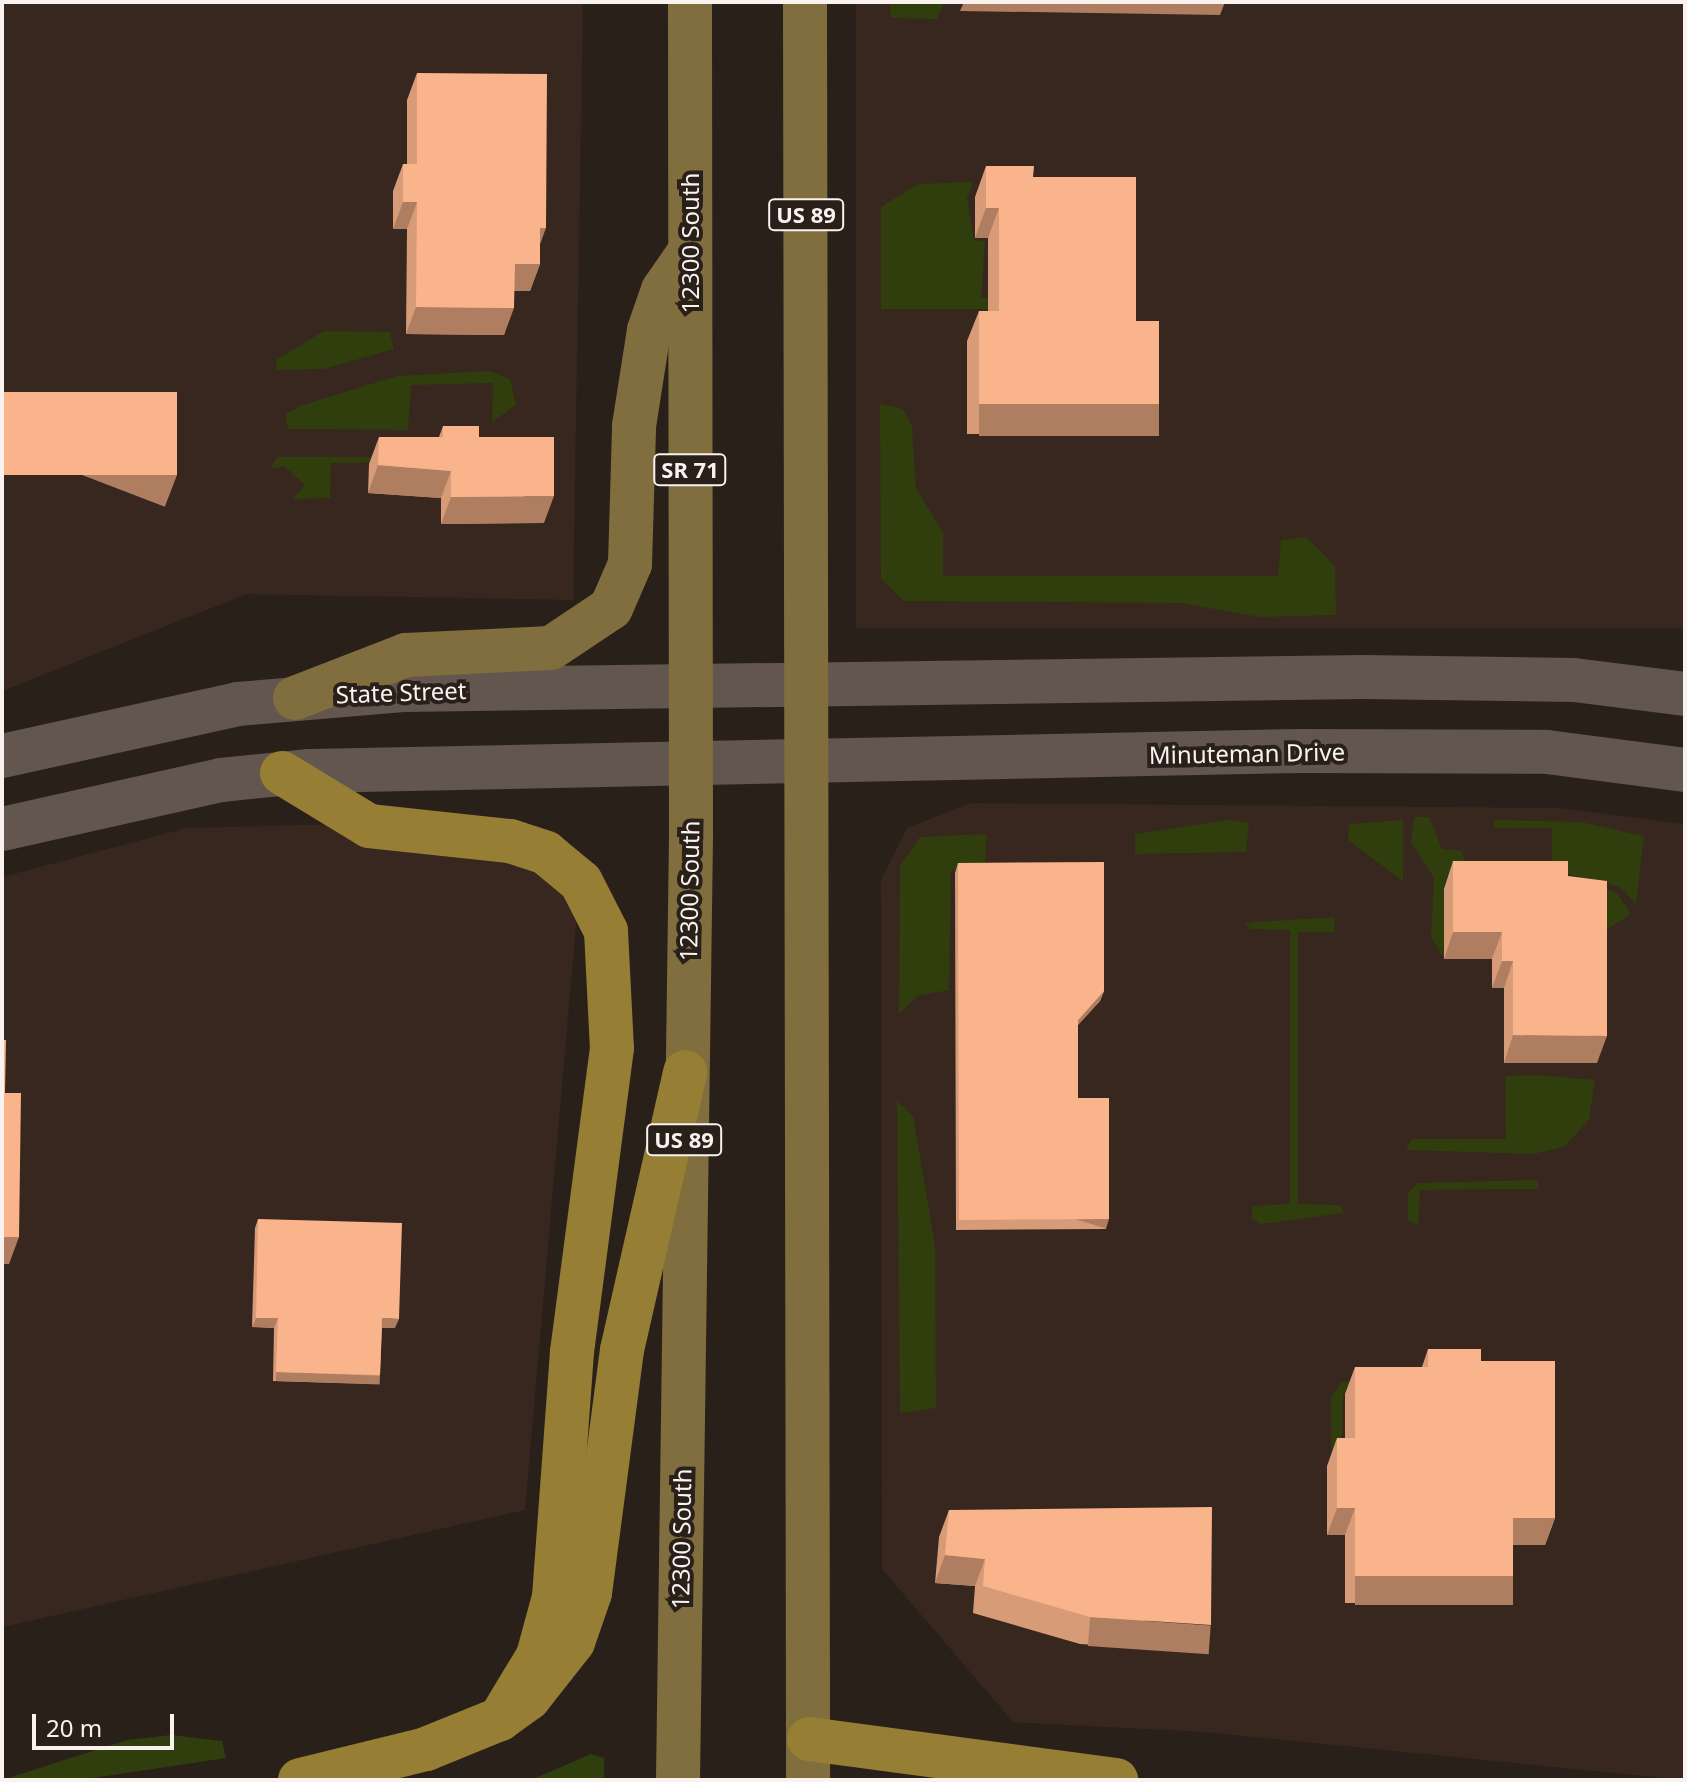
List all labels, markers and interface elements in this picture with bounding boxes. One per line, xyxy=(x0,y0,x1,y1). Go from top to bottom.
street label: 12300 South xyxy=(676,173,704,313)
road number: US 89 xyxy=(768,197,844,233)
road number: SR 71 xyxy=(652,452,728,488)
street label: State Street xyxy=(335,675,467,709)
street label: Minuteman Drive xyxy=(1149,737,1345,769)
street label: 12300 South xyxy=(673,820,705,962)
road number: US 89 xyxy=(646,1122,722,1158)
street label: 12300 South xyxy=(665,1468,697,1610)
scale bar xyxy=(36,1698,178,1748)
text: 20 m xyxy=(46,1711,102,1744)

